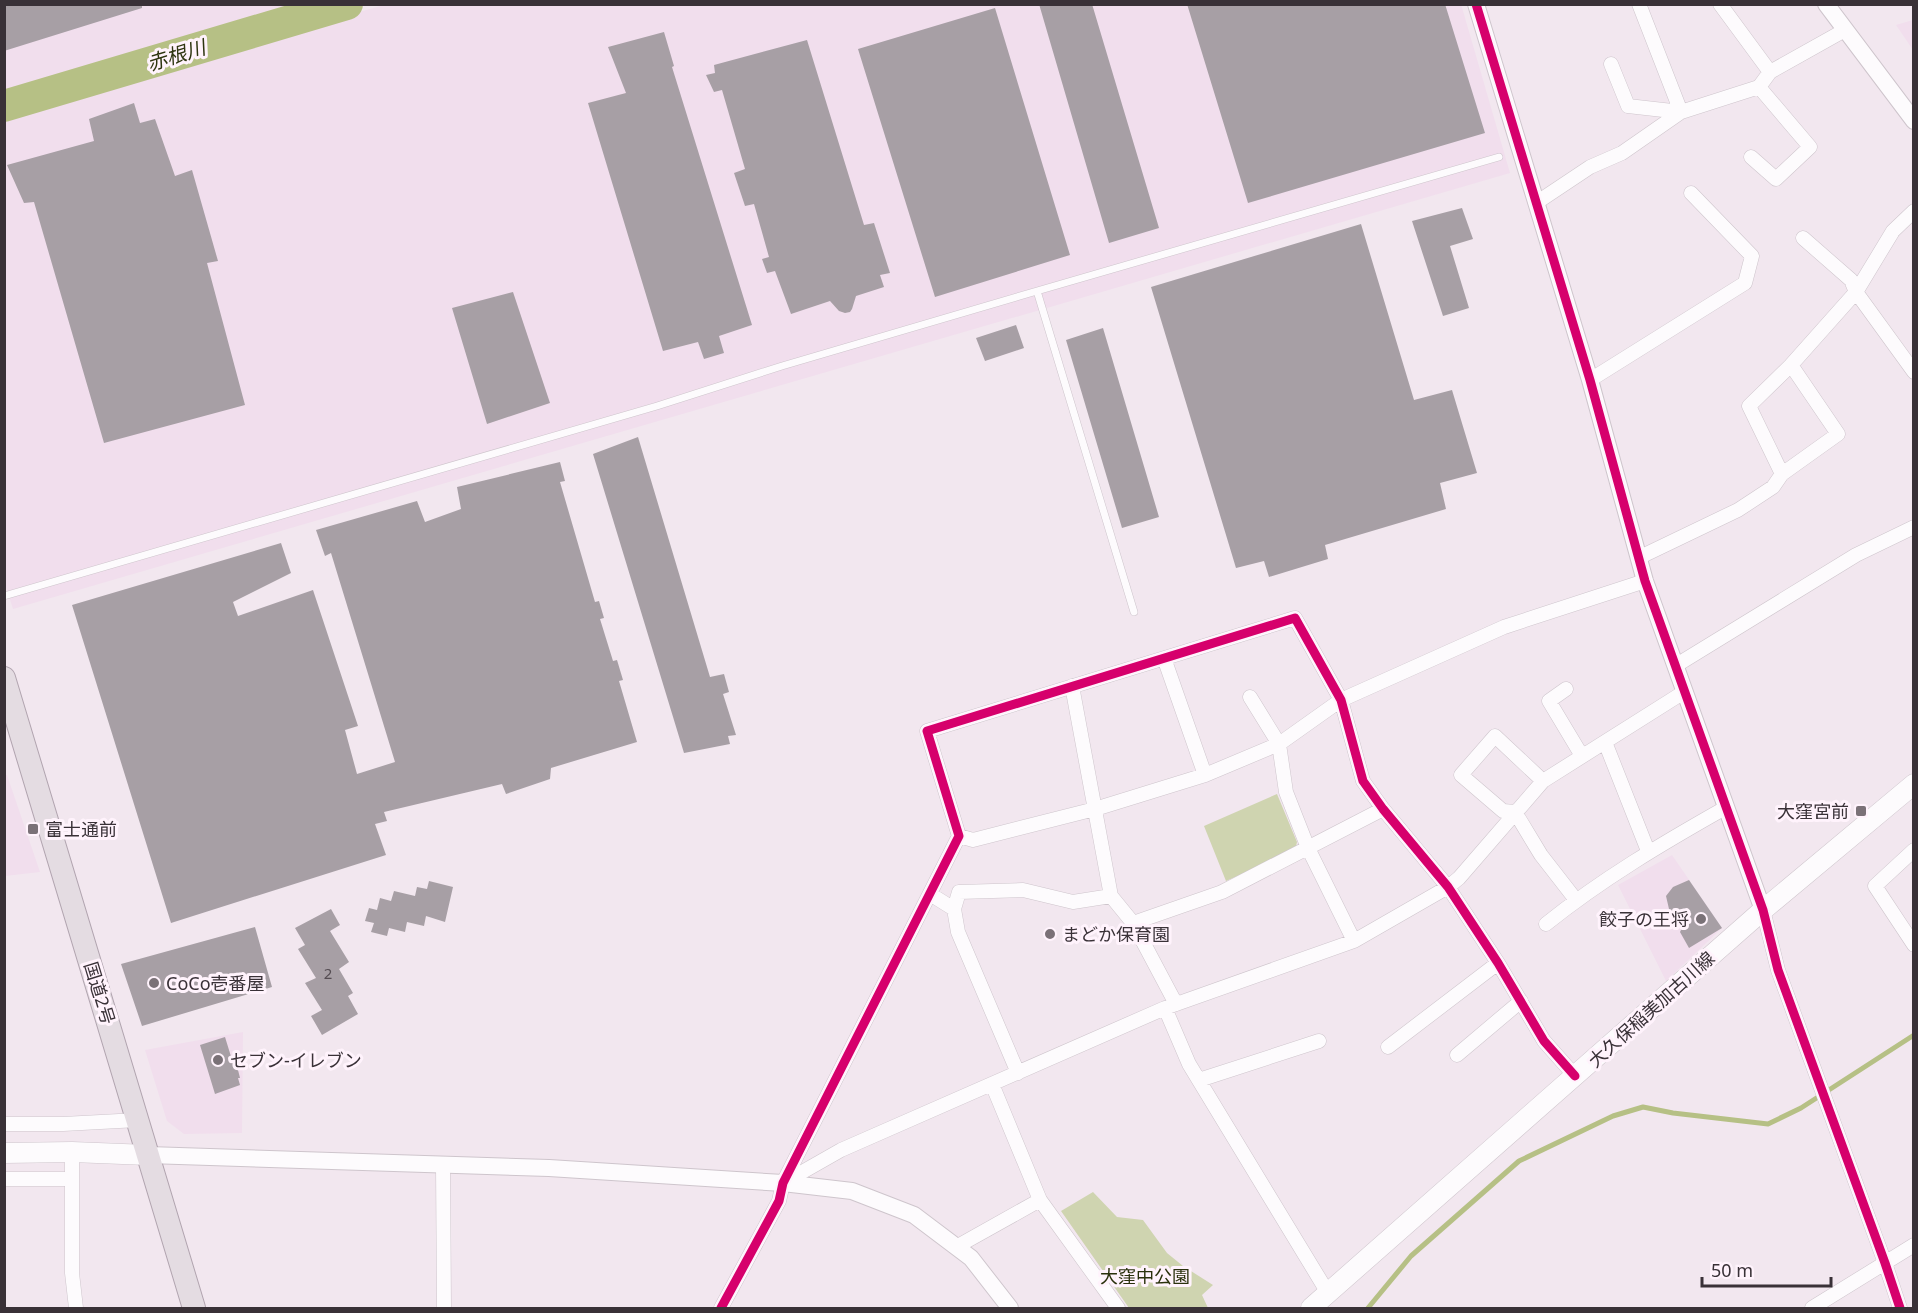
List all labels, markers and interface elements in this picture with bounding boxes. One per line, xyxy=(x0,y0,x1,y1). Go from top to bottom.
water label: 赤根川 xyxy=(143,33,211,77)
place label: 大窪宮前 xyxy=(1777,799,1849,823)
marker: 大窪宮前 xyxy=(1854,804,1868,818)
place label: 富士通前 xyxy=(45,817,117,841)
marker: 富士通前 xyxy=(26,822,40,836)
place label: 餃子の王将 xyxy=(1599,907,1689,931)
marker: 餃子の王将 xyxy=(1694,912,1708,926)
place label: まどか保育園 xyxy=(1062,922,1170,946)
marker: まどか保育園 xyxy=(1043,927,1057,941)
street label: 大久保稲美加古川線 xyxy=(1583,946,1719,1072)
street label: 国道2号 xyxy=(79,959,121,1027)
house number: 2 xyxy=(324,963,332,983)
place label: CoCo壱番屋 xyxy=(166,971,265,995)
marker: CoCo壱番屋 xyxy=(147,976,161,990)
place label: セブン-イレブン xyxy=(230,1048,362,1072)
marker: セブン-イレブン xyxy=(211,1053,225,1067)
scale bar xyxy=(1702,1250,1831,1288)
text: 50 m xyxy=(1711,1258,1753,1282)
park label: 大窪中公園 xyxy=(1100,1264,1190,1288)

